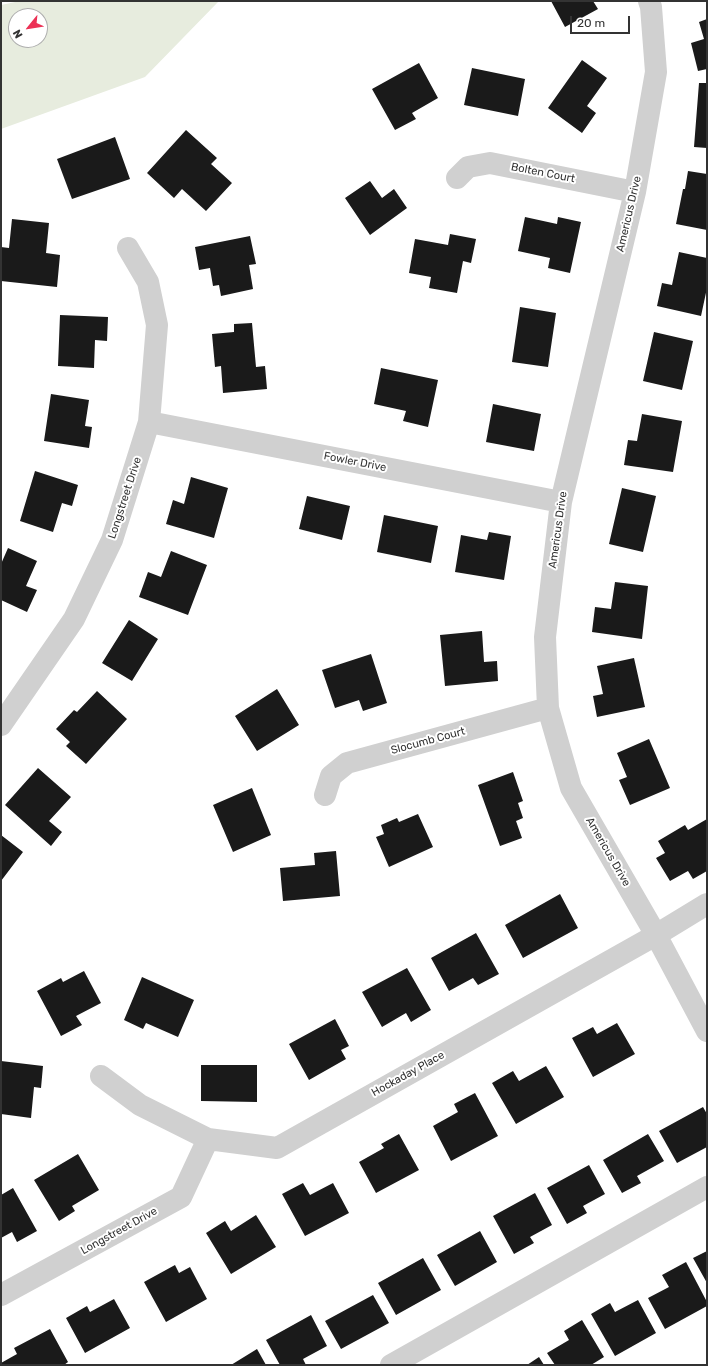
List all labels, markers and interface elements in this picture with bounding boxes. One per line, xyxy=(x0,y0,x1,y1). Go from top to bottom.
north arrow xyxy=(8,8,48,48)
scale bar xyxy=(572,8,632,34)
text: 20 m xyxy=(577,16,605,30)
text: N xyxy=(10,27,26,40)
street label: Bolten Court xyxy=(510,160,576,186)
street label: Americus Drive xyxy=(614,175,644,253)
street label: Fowler Drive xyxy=(323,449,387,475)
street label: Longstreet Drive xyxy=(106,455,144,541)
street label: Americus Drive xyxy=(546,491,570,569)
street label: Slocumb Court xyxy=(389,725,467,757)
street label: Americus Drive xyxy=(583,815,633,889)
street label: Hockaday Place xyxy=(369,1049,447,1099)
street label: Longstreet Drive xyxy=(78,1205,160,1257)

